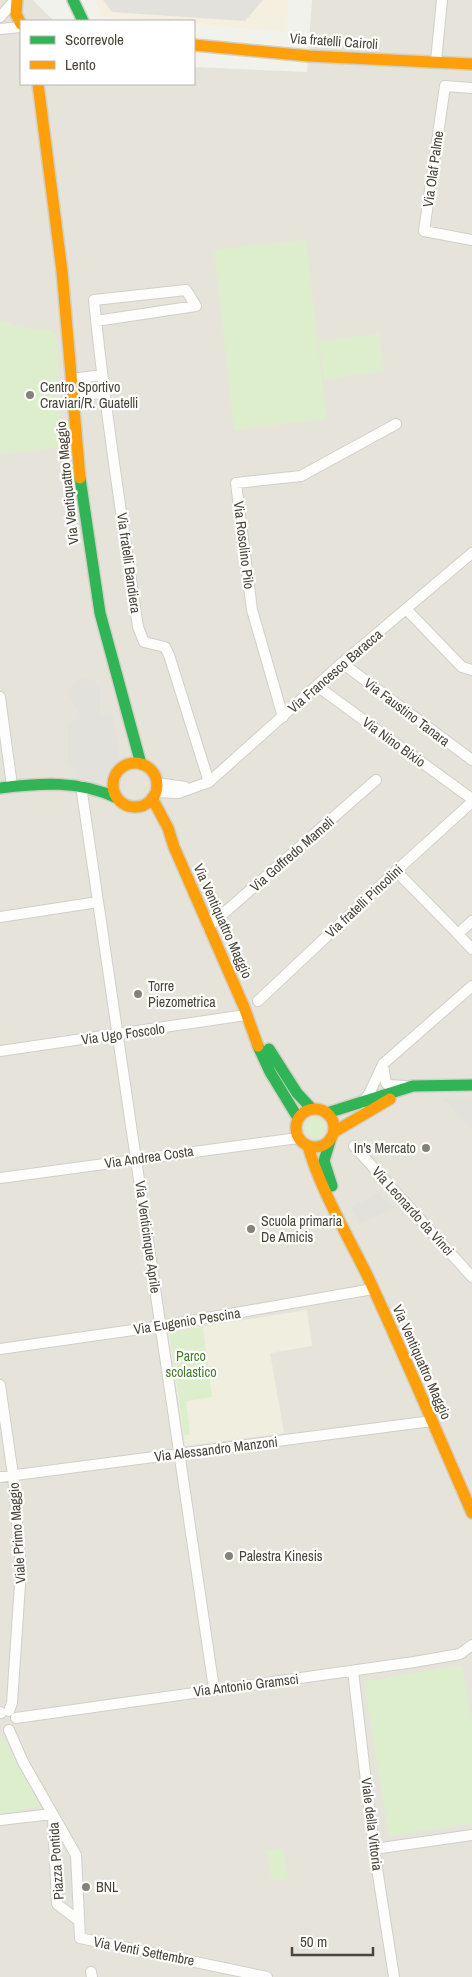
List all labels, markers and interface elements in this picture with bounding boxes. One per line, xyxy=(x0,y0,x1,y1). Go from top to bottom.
legend xyxy=(20,20,195,85)
text: Scorrevole xyxy=(65,29,124,50)
street label: Via fratelli Cairoli xyxy=(289,29,379,53)
text: Lento xyxy=(65,54,96,75)
street label: Via Olaf Palme xyxy=(419,130,447,208)
place label: Centro Sportivo Craviari/R. Guatelli xyxy=(40,378,138,412)
marker: Centro Sportivo Craviari/R. Guatelli xyxy=(24,389,36,401)
street label: Via Ventiquattro Maggio xyxy=(52,421,82,545)
street label: Via Rosolino Pilo xyxy=(230,500,258,590)
street label: Via fratelli Bandiera xyxy=(113,512,145,615)
street label: Via Francesco Baracca xyxy=(284,625,386,717)
street label: Via Faustino Tanara xyxy=(361,674,454,750)
street label: Via Nino Bixio xyxy=(359,713,429,771)
street label: Via Goffredo Mameli xyxy=(246,813,338,895)
street label: Via Ventiquattro Maggio xyxy=(190,861,256,981)
street label: Via fratelli Pincolini xyxy=(322,861,406,941)
place label: Torre Piezometrica xyxy=(148,977,216,1011)
marker: Torre Piezometrica xyxy=(132,988,144,1000)
street label: Via Ugo Foscolo xyxy=(80,1019,166,1049)
place label: In's Mercato xyxy=(354,1139,416,1157)
street label: Via Andrea Costa xyxy=(103,1142,195,1172)
marker: In's Mercato xyxy=(420,1142,432,1154)
street label: Via Leonardo da Vinci xyxy=(368,1163,458,1259)
street label: Via Venticinque Aprile xyxy=(131,1180,165,1294)
place label: Scuola primaria De Amicis xyxy=(261,1212,343,1246)
marker: Scuola primaria De Amicis xyxy=(245,1223,257,1235)
street label: Via Ventiquattro Maggio xyxy=(389,1302,455,1422)
street label: Via Eugenio Pescina xyxy=(132,1304,242,1338)
park label: Parco scolastico xyxy=(165,1347,217,1381)
street label: Via Alessandro Manzoni xyxy=(153,1432,279,1466)
street label: Viale Primo Maggio xyxy=(4,1482,30,1584)
place label: Palestra Kinesis xyxy=(239,1547,323,1565)
marker: Palestra Kinesis xyxy=(223,1550,235,1562)
street label: Via Antonio Gramsci xyxy=(192,1670,300,1700)
street label: Viale della Vittoria xyxy=(357,1777,387,1872)
street label: Piazza Pontida xyxy=(44,1821,68,1900)
place label: BNL xyxy=(96,1878,119,1896)
marker: BNL xyxy=(80,1881,92,1893)
scale bar xyxy=(292,1924,373,1956)
text: 50 m xyxy=(300,1931,327,1952)
street label: Via Venti Settembre xyxy=(92,1932,196,1970)

